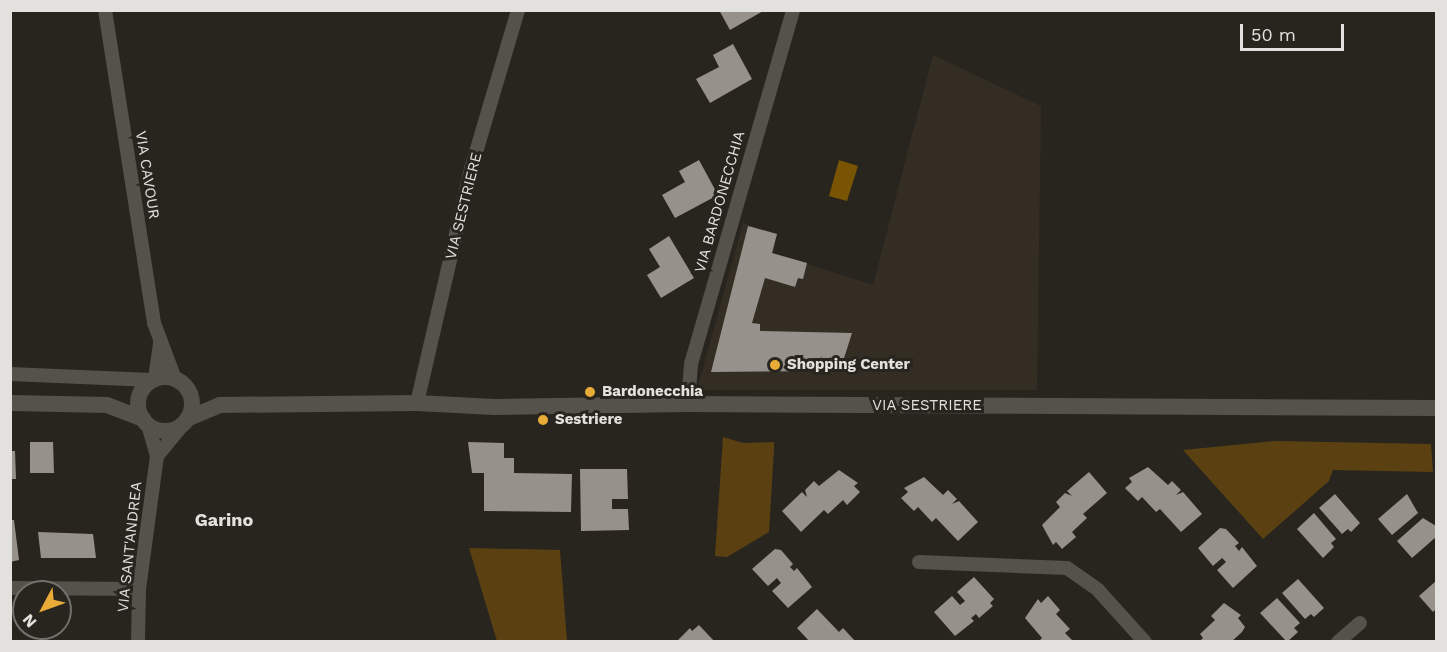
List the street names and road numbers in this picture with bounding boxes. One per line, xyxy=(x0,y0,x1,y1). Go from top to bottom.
street label: VIA CAVOUR xyxy=(131,129,163,221)
street label: VIA BARDONECCHIA xyxy=(691,129,749,275)
street label: VIA SESTRIERE xyxy=(442,150,486,262)
street label: VIA SESTRIERE xyxy=(872,397,982,415)
street label: VIA SANT'ANDREA xyxy=(114,481,146,613)

